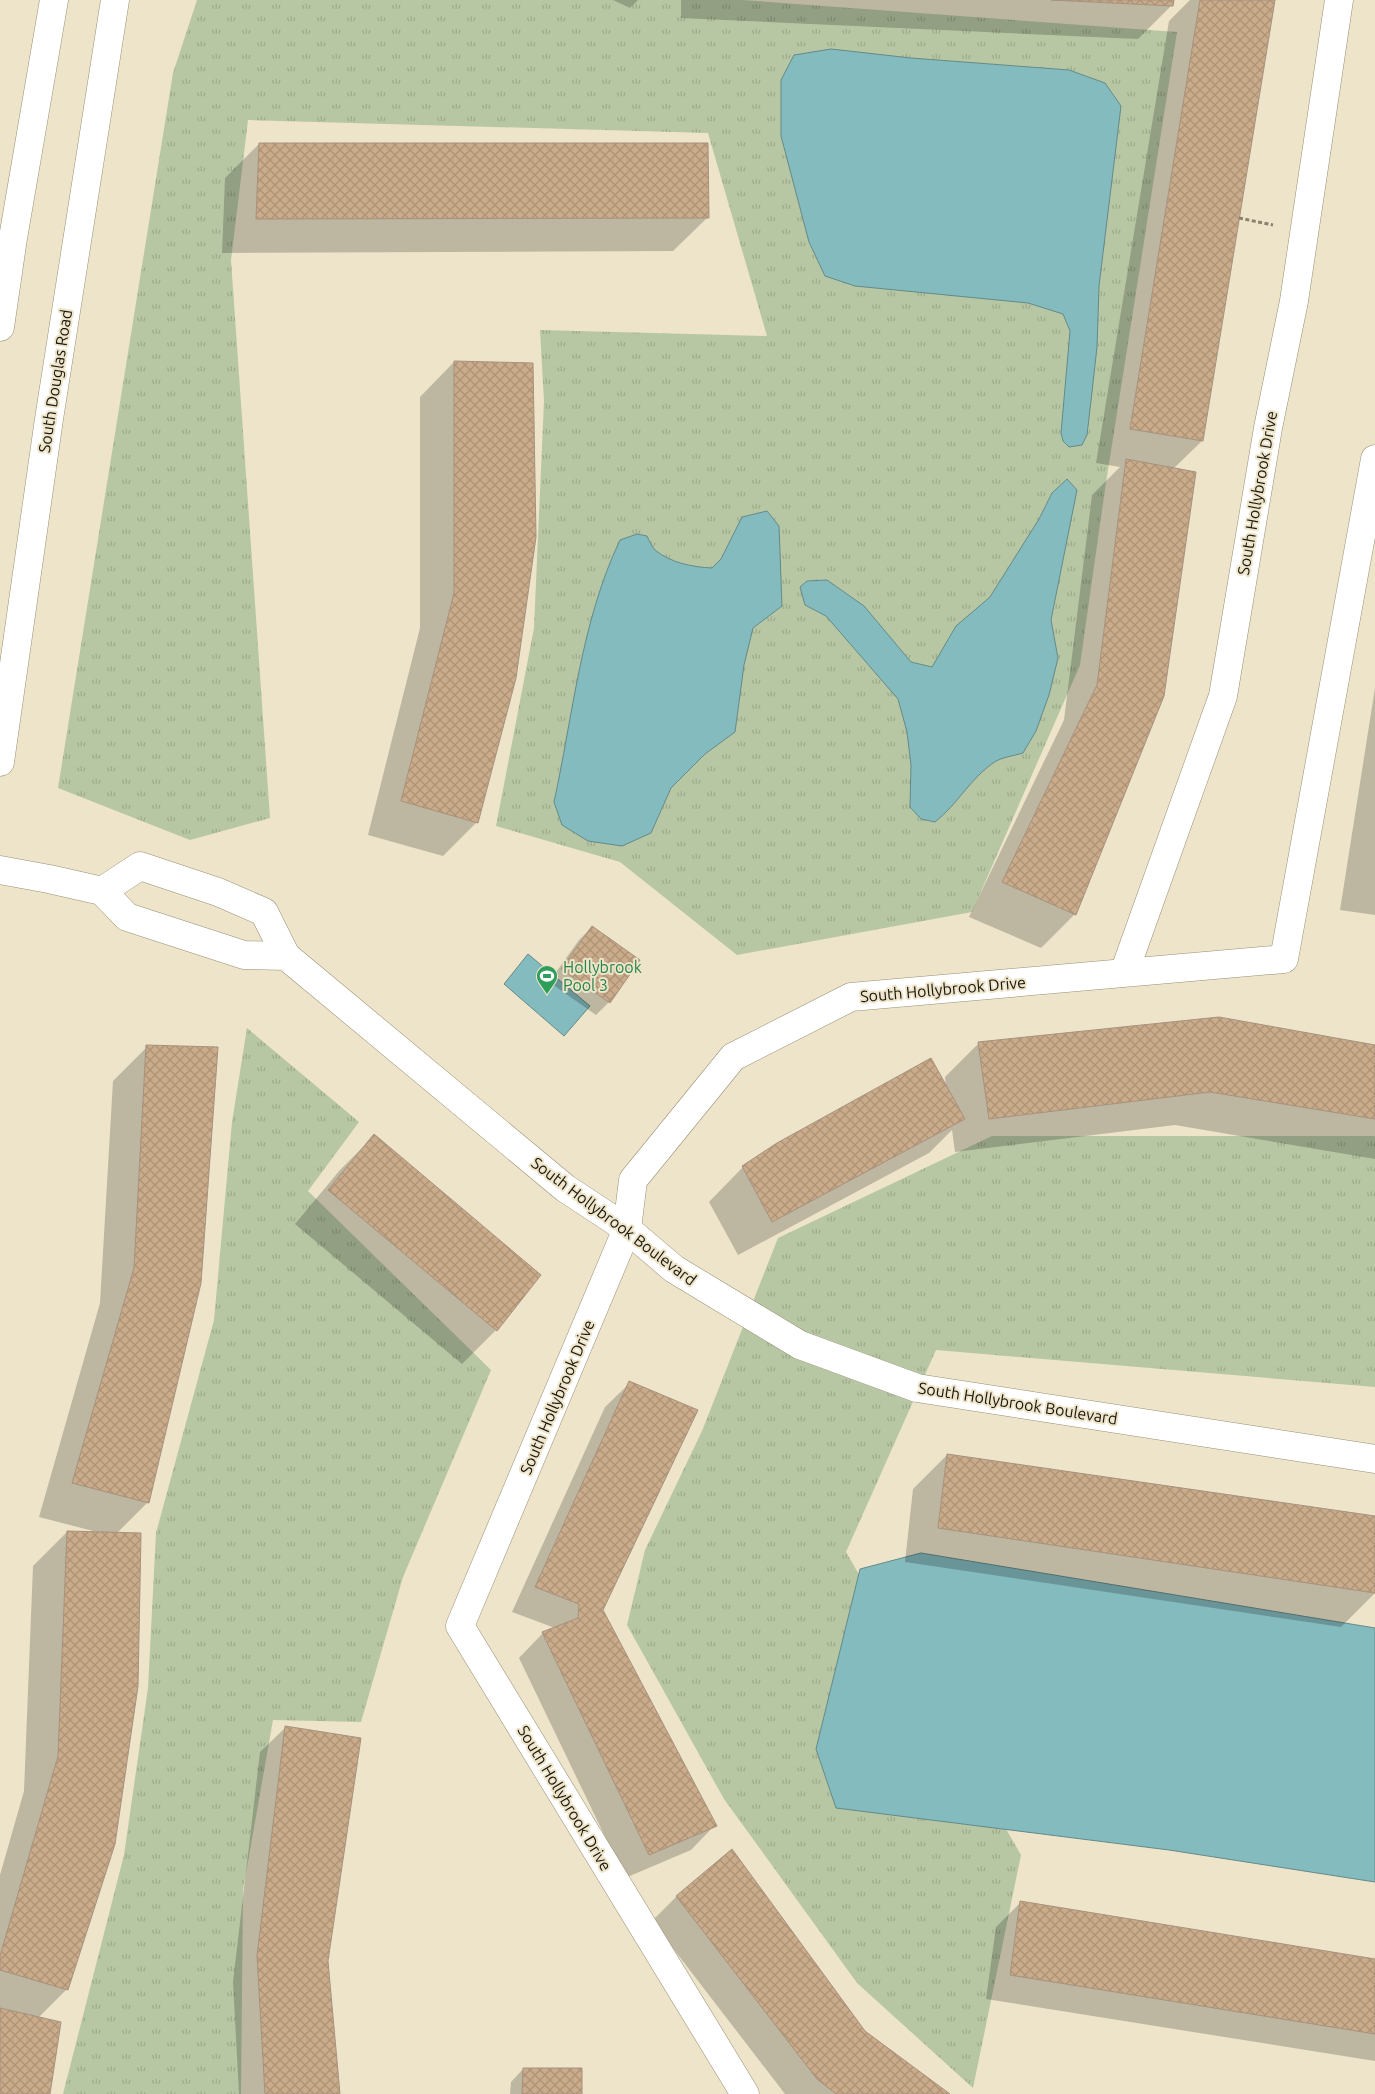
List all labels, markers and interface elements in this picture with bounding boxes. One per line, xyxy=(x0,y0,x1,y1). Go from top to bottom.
street label: South Douglas Road xyxy=(35,308,75,454)
street label: South Hollybrook Drive xyxy=(1234,410,1280,576)
place label: Hollybrook Pool 3 xyxy=(563,958,642,994)
sports icon: Hollybrook Pool 3 xyxy=(535,964,559,995)
street label: South Hollybrook Drive xyxy=(859,973,1027,1005)
street label: South Hollybrook Boulevard xyxy=(528,1153,700,1289)
street label: South Hollybrook Drive xyxy=(516,1317,598,1477)
street label: South Hollybrook Boulevard xyxy=(917,1378,1119,1428)
street label: South Hollybrook Drive xyxy=(514,1722,616,1874)

